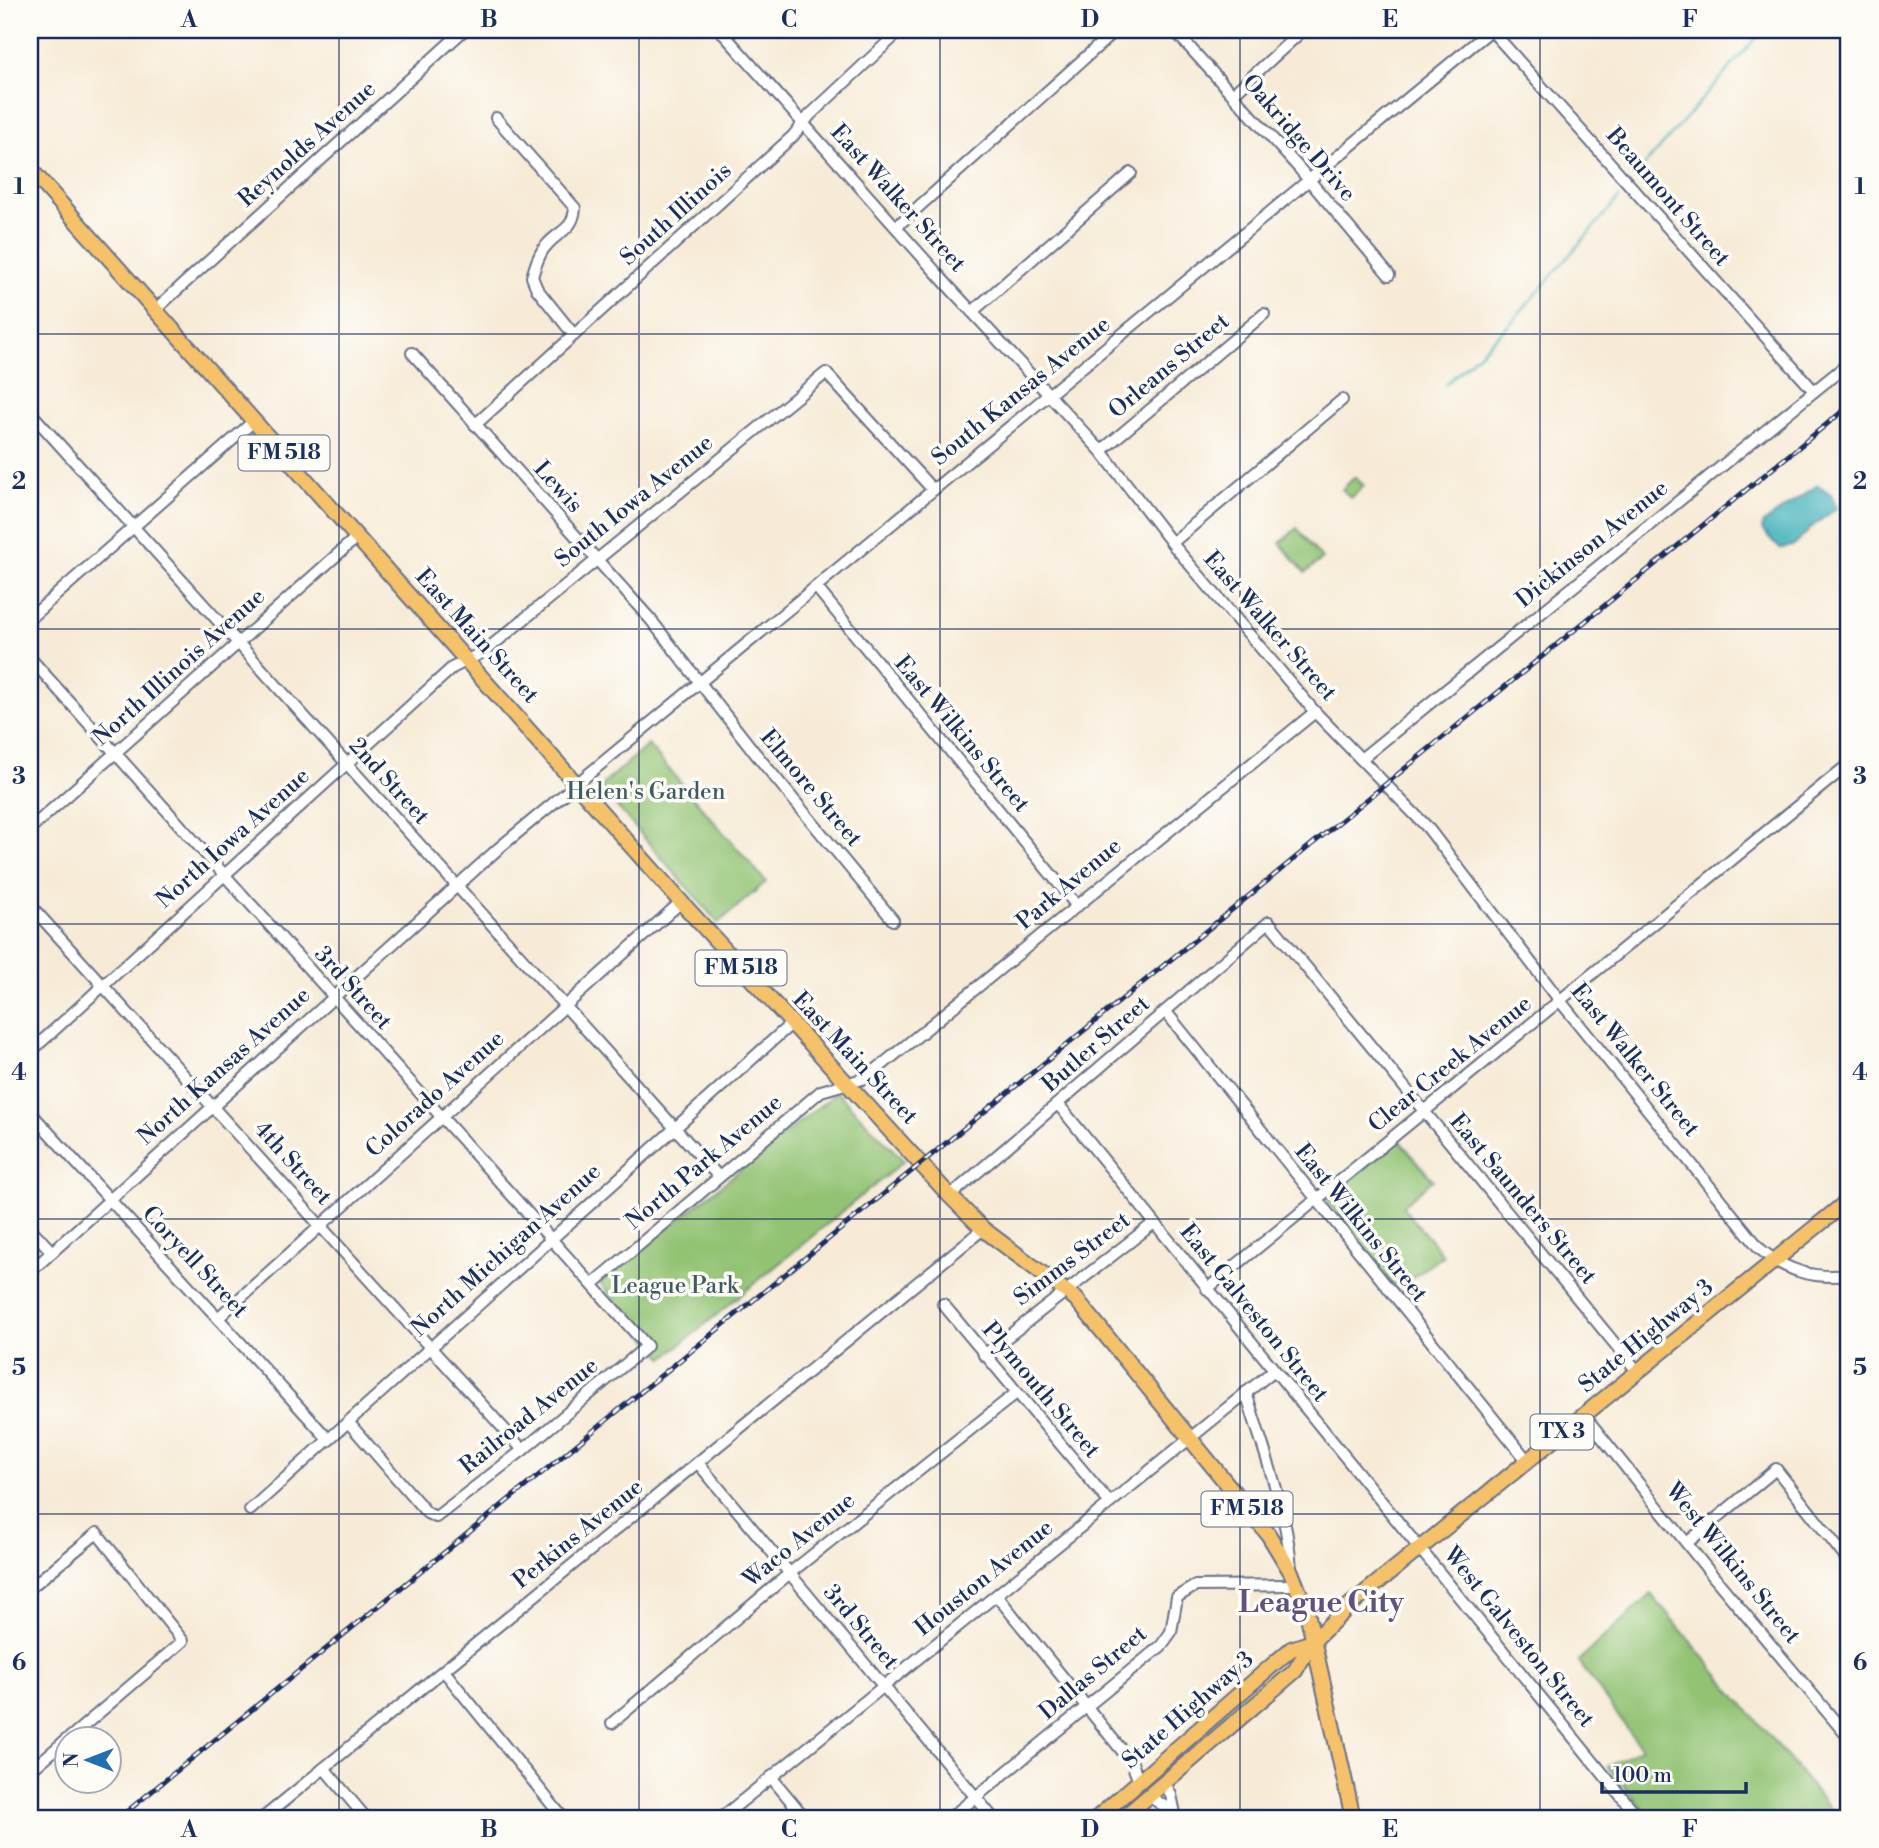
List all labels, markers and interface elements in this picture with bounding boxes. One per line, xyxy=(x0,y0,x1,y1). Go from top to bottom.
text: A xyxy=(180,6,198,34)
text: B xyxy=(480,6,498,34)
text: C xyxy=(781,6,797,34)
text: D xyxy=(1081,6,1099,34)
text: E xyxy=(1382,6,1398,34)
text: F xyxy=(1682,6,1698,34)
street label: Oakridge Drive xyxy=(1236,69,1362,207)
street label: Reynolds Avenue xyxy=(232,75,382,213)
street label: East Walker Street xyxy=(824,118,972,278)
street label: Beaumont Street xyxy=(1599,121,1736,272)
street label: South Illinois xyxy=(614,157,738,271)
text: 1 xyxy=(13,173,25,201)
text: 1 xyxy=(1854,173,1866,201)
street label: Orleans Street xyxy=(1103,308,1235,424)
street label: South Kansas Avenue xyxy=(926,310,1116,472)
street label: South Iowa Avenue xyxy=(549,429,719,573)
road number: FM 518 xyxy=(238,435,330,470)
street label: Lewis xyxy=(527,455,589,519)
text: 2 xyxy=(12,468,26,496)
text: 2 xyxy=(1853,468,1867,496)
street label: Dickinson Avenue xyxy=(1510,474,1674,614)
street label: East Walker Street xyxy=(1197,545,1343,707)
street label: East Main Street xyxy=(409,563,545,709)
street label: North Illinois Avenue xyxy=(87,582,271,752)
street label: East Wilkins Street xyxy=(888,650,1036,818)
street label: Elmore Street xyxy=(754,724,868,852)
street label: 2nd Street xyxy=(343,732,435,830)
street label: North Iowa Avenue xyxy=(151,762,315,914)
text: 3 xyxy=(12,763,26,791)
text: 3 xyxy=(1853,763,1867,791)
park label: Helen's Garden xyxy=(567,778,726,806)
street label: Park Avenue xyxy=(1011,832,1127,936)
street label: 3rd Street xyxy=(308,940,398,1036)
road number: FM 518 xyxy=(696,950,786,986)
street label: East Walker Street xyxy=(1565,978,1705,1142)
street label: North Kansas Avenue xyxy=(132,981,316,1151)
street label: East Main Street xyxy=(786,986,924,1130)
street label: Butler Street xyxy=(1036,990,1155,1099)
street label: Clear Creek Avenue xyxy=(1363,990,1537,1138)
street label: Colorado Avenue xyxy=(360,1025,510,1163)
text: 4 xyxy=(11,1059,27,1087)
text: 4 xyxy=(1852,1059,1868,1087)
street label: North Park Avenue xyxy=(620,1088,788,1236)
street label: East Saunders Street xyxy=(1443,1108,1603,1290)
street label: 4th Street xyxy=(248,1115,338,1211)
street label: East Wilkins Street xyxy=(1289,1138,1433,1308)
street label: North Michigan Avenue xyxy=(405,1157,607,1343)
street label: Coryell Street xyxy=(136,1200,254,1324)
street label: Simms Street xyxy=(1008,1206,1136,1312)
street label: East Galveston Street xyxy=(1174,1218,1334,1408)
park label: League Park xyxy=(611,1272,740,1300)
street label: State Highway 3 xyxy=(1573,1273,1719,1399)
street label: Plymouth Street xyxy=(976,1316,1106,1464)
street label: Railroad Avenue xyxy=(454,1352,604,1480)
text: 5 xyxy=(12,1354,26,1382)
text: 5 xyxy=(1853,1354,1867,1382)
road number: TX 3 xyxy=(1530,1414,1594,1450)
street label: Perkins Avenue xyxy=(507,1473,649,1595)
street label: West Wilkins Street xyxy=(1659,1476,1807,1649)
street label: Waco Avenue xyxy=(737,1486,861,1594)
road number: FM 518 xyxy=(1202,1492,1292,1526)
street label: Houston Avenue xyxy=(909,1514,1059,1642)
street label: West Galveston Street xyxy=(1437,1540,1600,1733)
street label: 3rd Street xyxy=(817,1579,905,1675)
district label: League City xyxy=(1238,1584,1405,1622)
street label: Dallas Street xyxy=(1033,1620,1153,1726)
street label: State Highway 3 xyxy=(1116,1645,1260,1775)
text: 6 xyxy=(12,1649,26,1677)
text: 6 xyxy=(1853,1649,1867,1677)
north arrow xyxy=(52,1726,122,1796)
scale bar xyxy=(1602,1750,1746,1794)
text: N xyxy=(60,1752,84,1768)
text: 100 m xyxy=(1613,1763,1672,1789)
text: A xyxy=(180,1816,198,1844)
text: B xyxy=(480,1816,498,1844)
text: C xyxy=(781,1816,797,1844)
text: D xyxy=(1081,1816,1099,1844)
text: E xyxy=(1382,1816,1398,1844)
text: F xyxy=(1682,1816,1698,1844)

